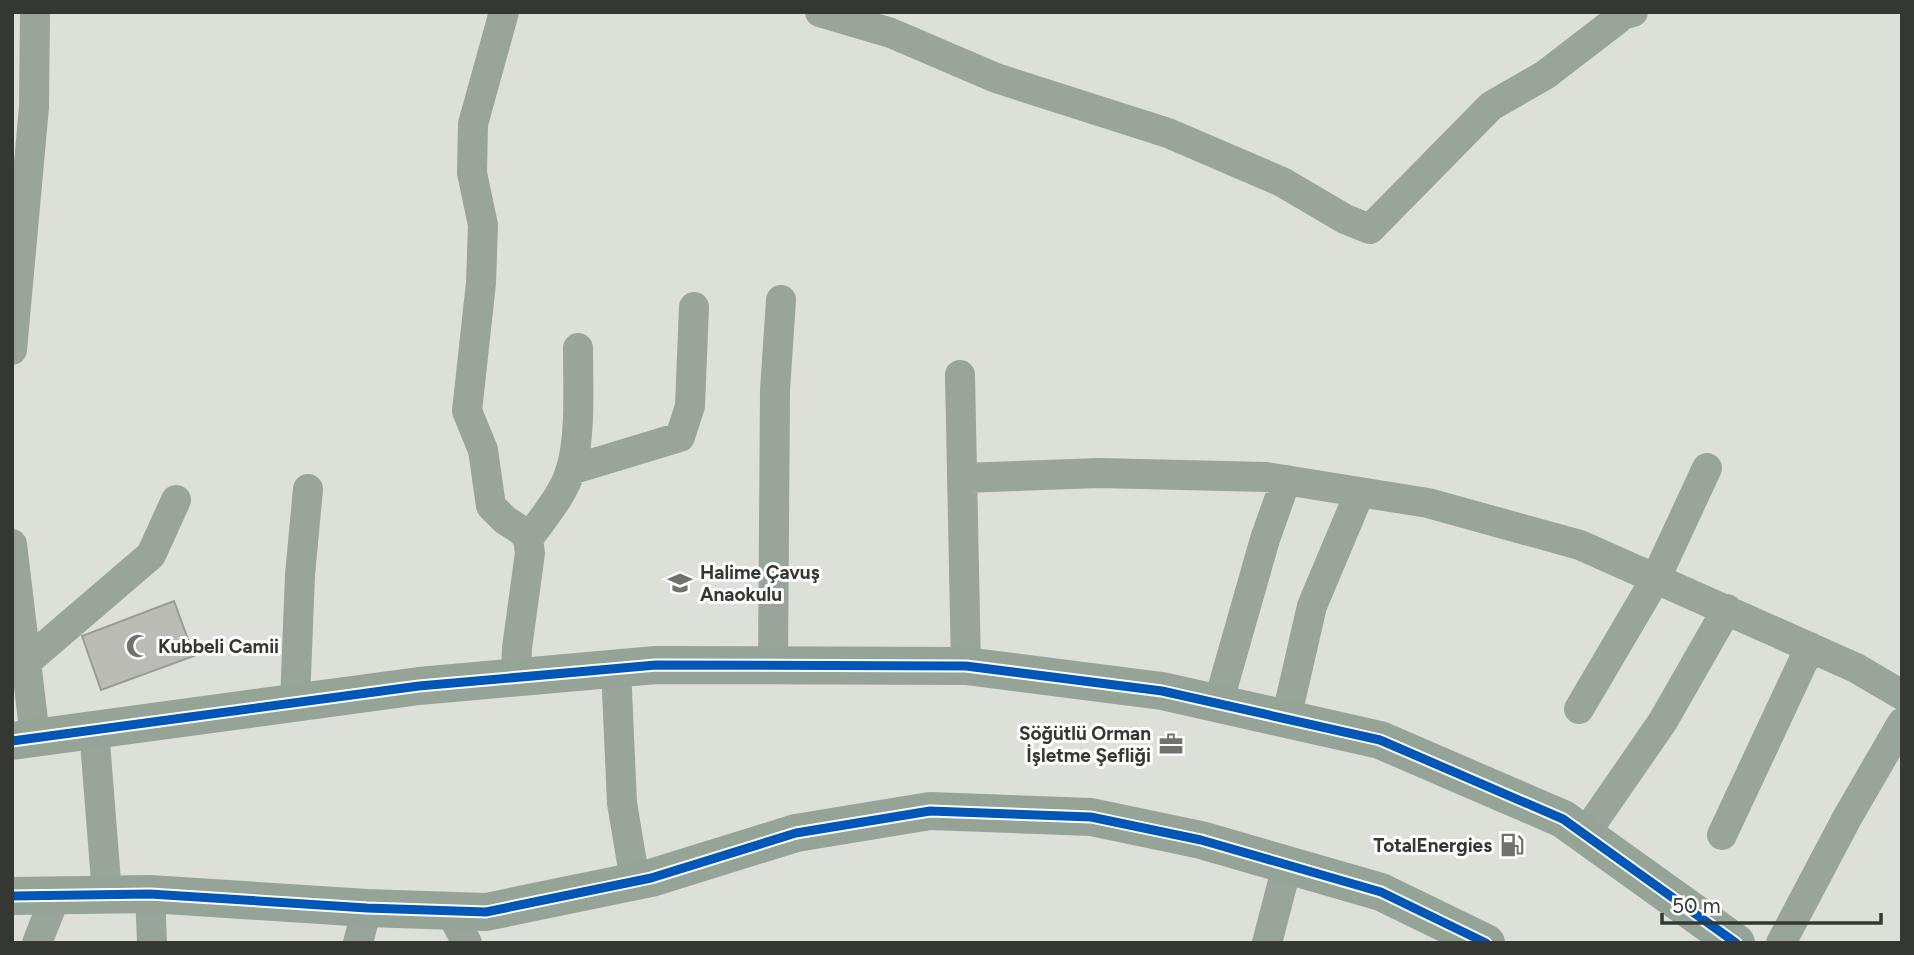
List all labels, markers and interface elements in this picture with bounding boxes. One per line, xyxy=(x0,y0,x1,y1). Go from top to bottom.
place label: Halime Çavuş Anaokulu xyxy=(700,561,820,606)
school or university icon: Halime Çavuş Anaokulu xyxy=(666,569,694,597)
mosque icon: Kubbeli Camii xyxy=(124,632,152,660)
place label: Kubbeli Camii xyxy=(158,635,279,658)
place label: Söğütlü Orman İşletme Şefliği xyxy=(1019,722,1151,767)
office icon: Söğütlü Orman İşletme Şefliği xyxy=(1157,730,1185,758)
fuel station icon: TotalEnergies xyxy=(1498,831,1526,859)
place label: TotalEnergies xyxy=(1373,834,1492,857)
scale bar xyxy=(1662,881,1881,925)
text: 50 m xyxy=(1672,893,1721,918)

